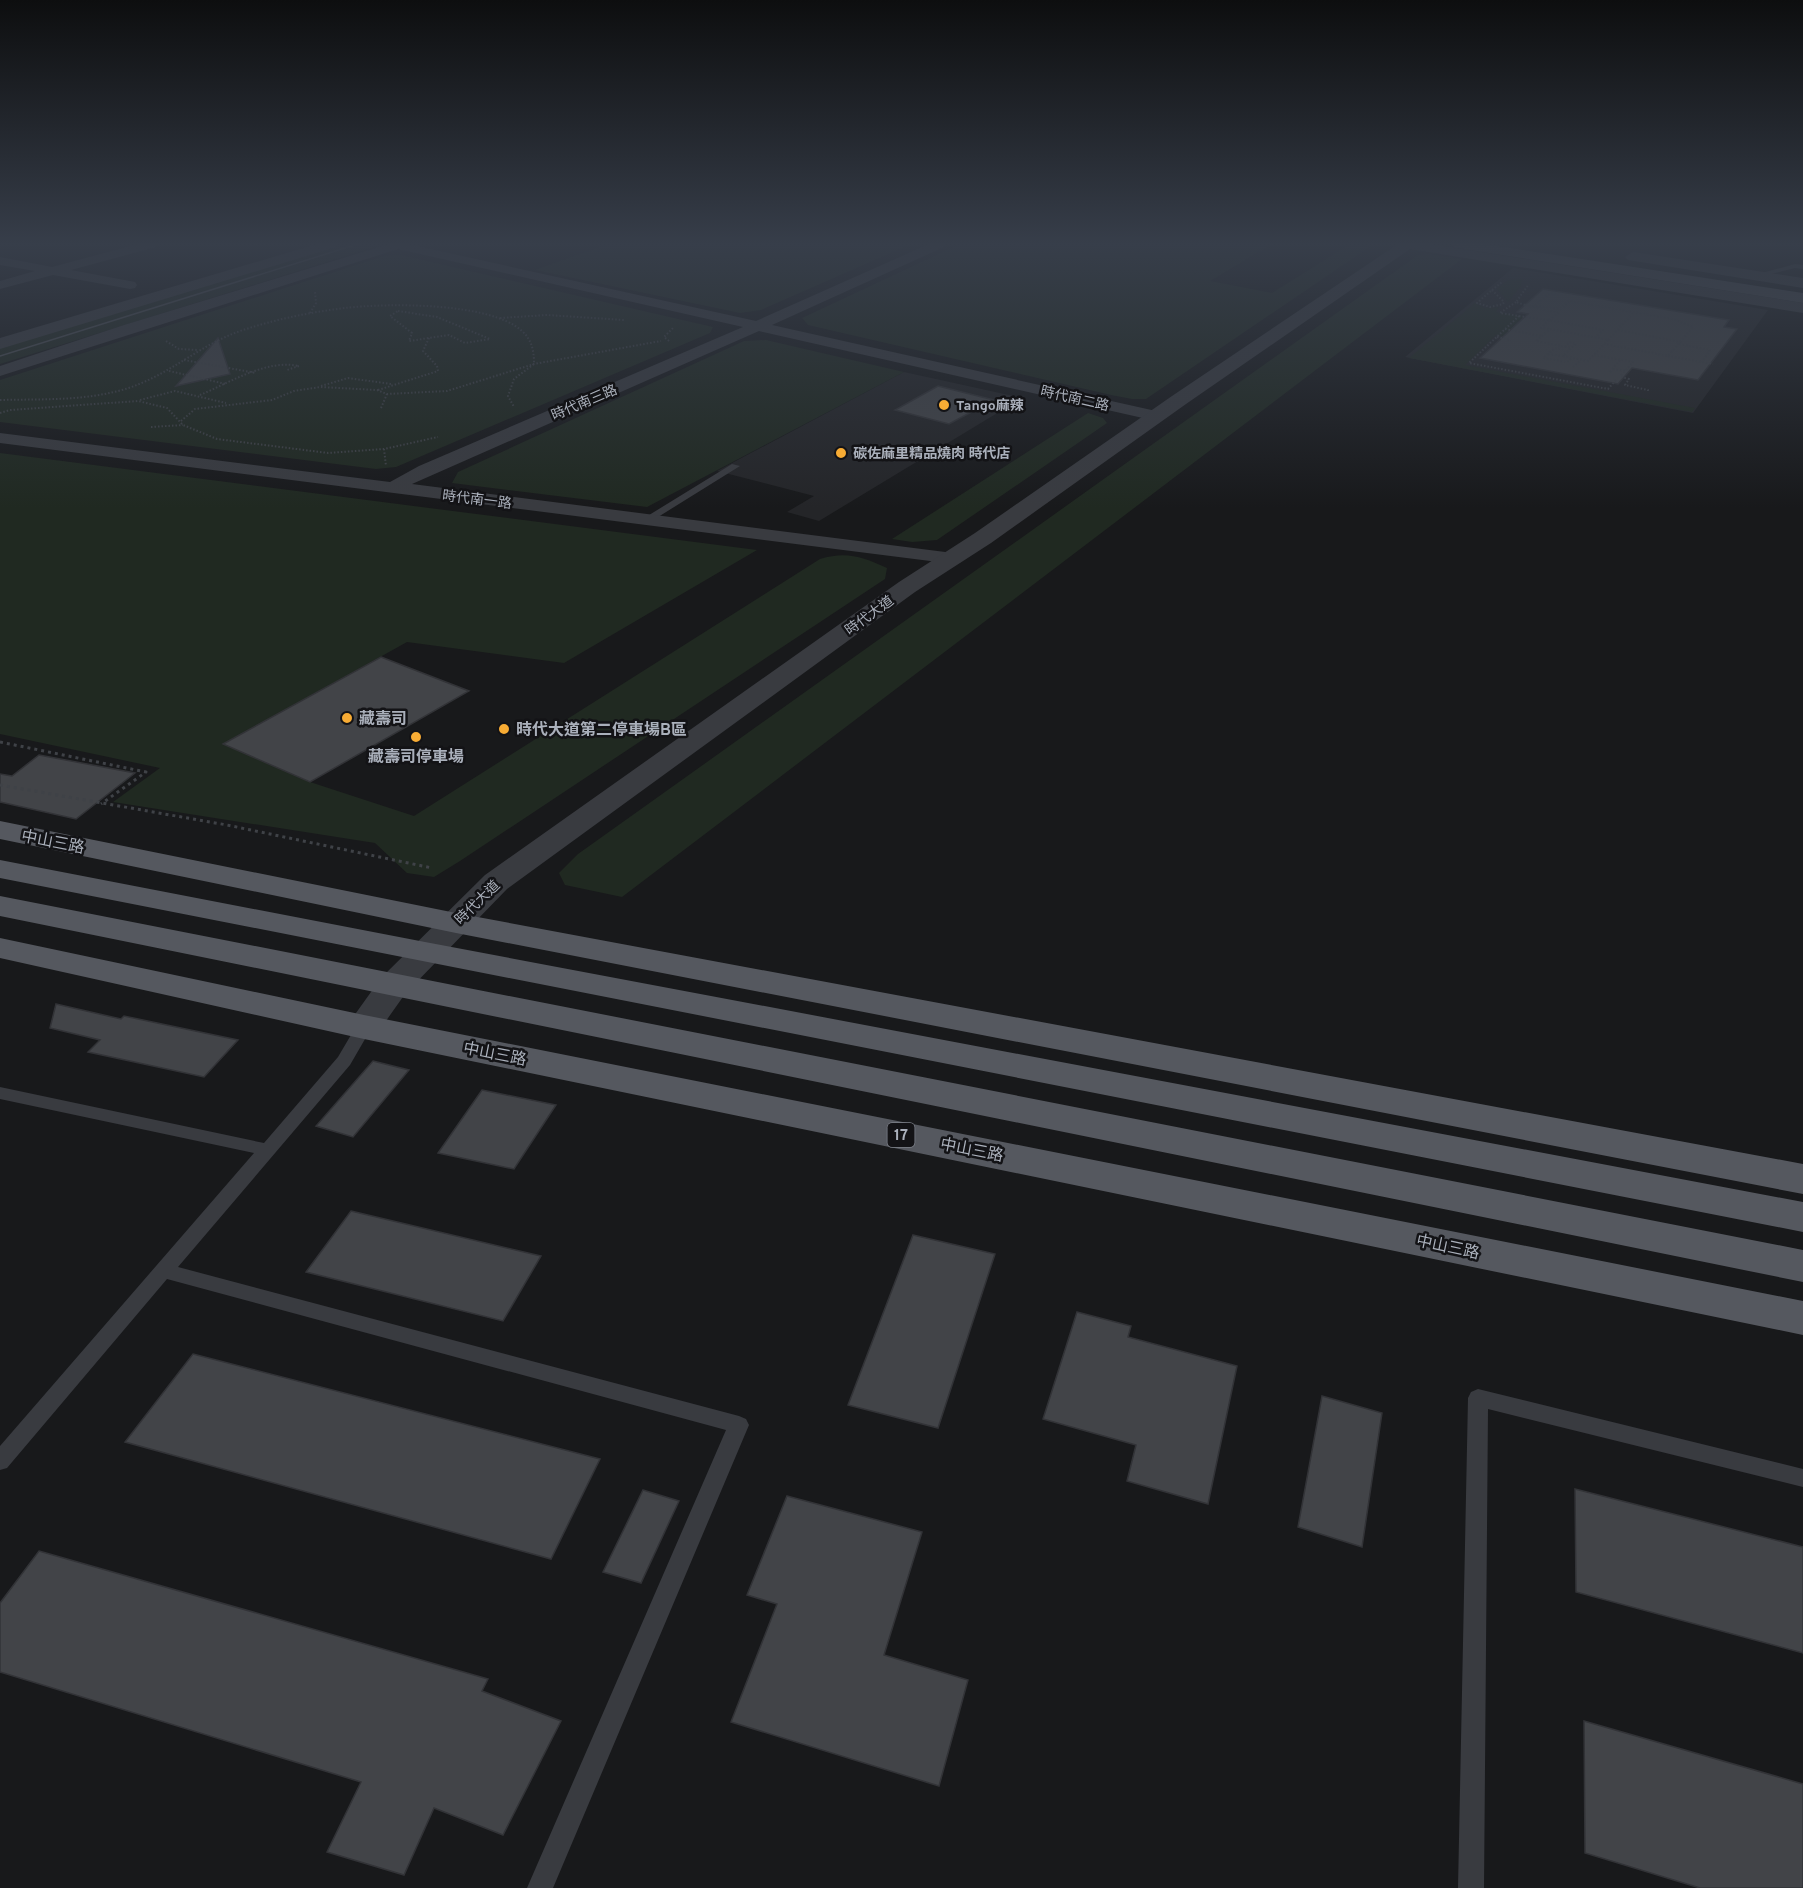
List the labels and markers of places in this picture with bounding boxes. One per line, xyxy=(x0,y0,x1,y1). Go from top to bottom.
place label: Tango麻辣 xyxy=(956,397,1024,415)
marker: Tango麻辣 xyxy=(937,398,951,412)
place label: 碳佐麻里精品燒肉 時代店 xyxy=(853,445,1011,463)
marker: 碳佐麻里精品燒肉 時代店 xyxy=(834,446,848,460)
place label: 藏壽司 xyxy=(359,710,407,730)
marker: 藏壽司 xyxy=(340,711,354,725)
place label: 時代大道第二停車場B區 xyxy=(516,720,687,741)
marker: 時代大道第二停車場B區 xyxy=(497,722,511,736)
marker: 藏壽司停車場 xyxy=(409,730,423,744)
place label: 藏壽司停車場 xyxy=(368,748,464,768)

